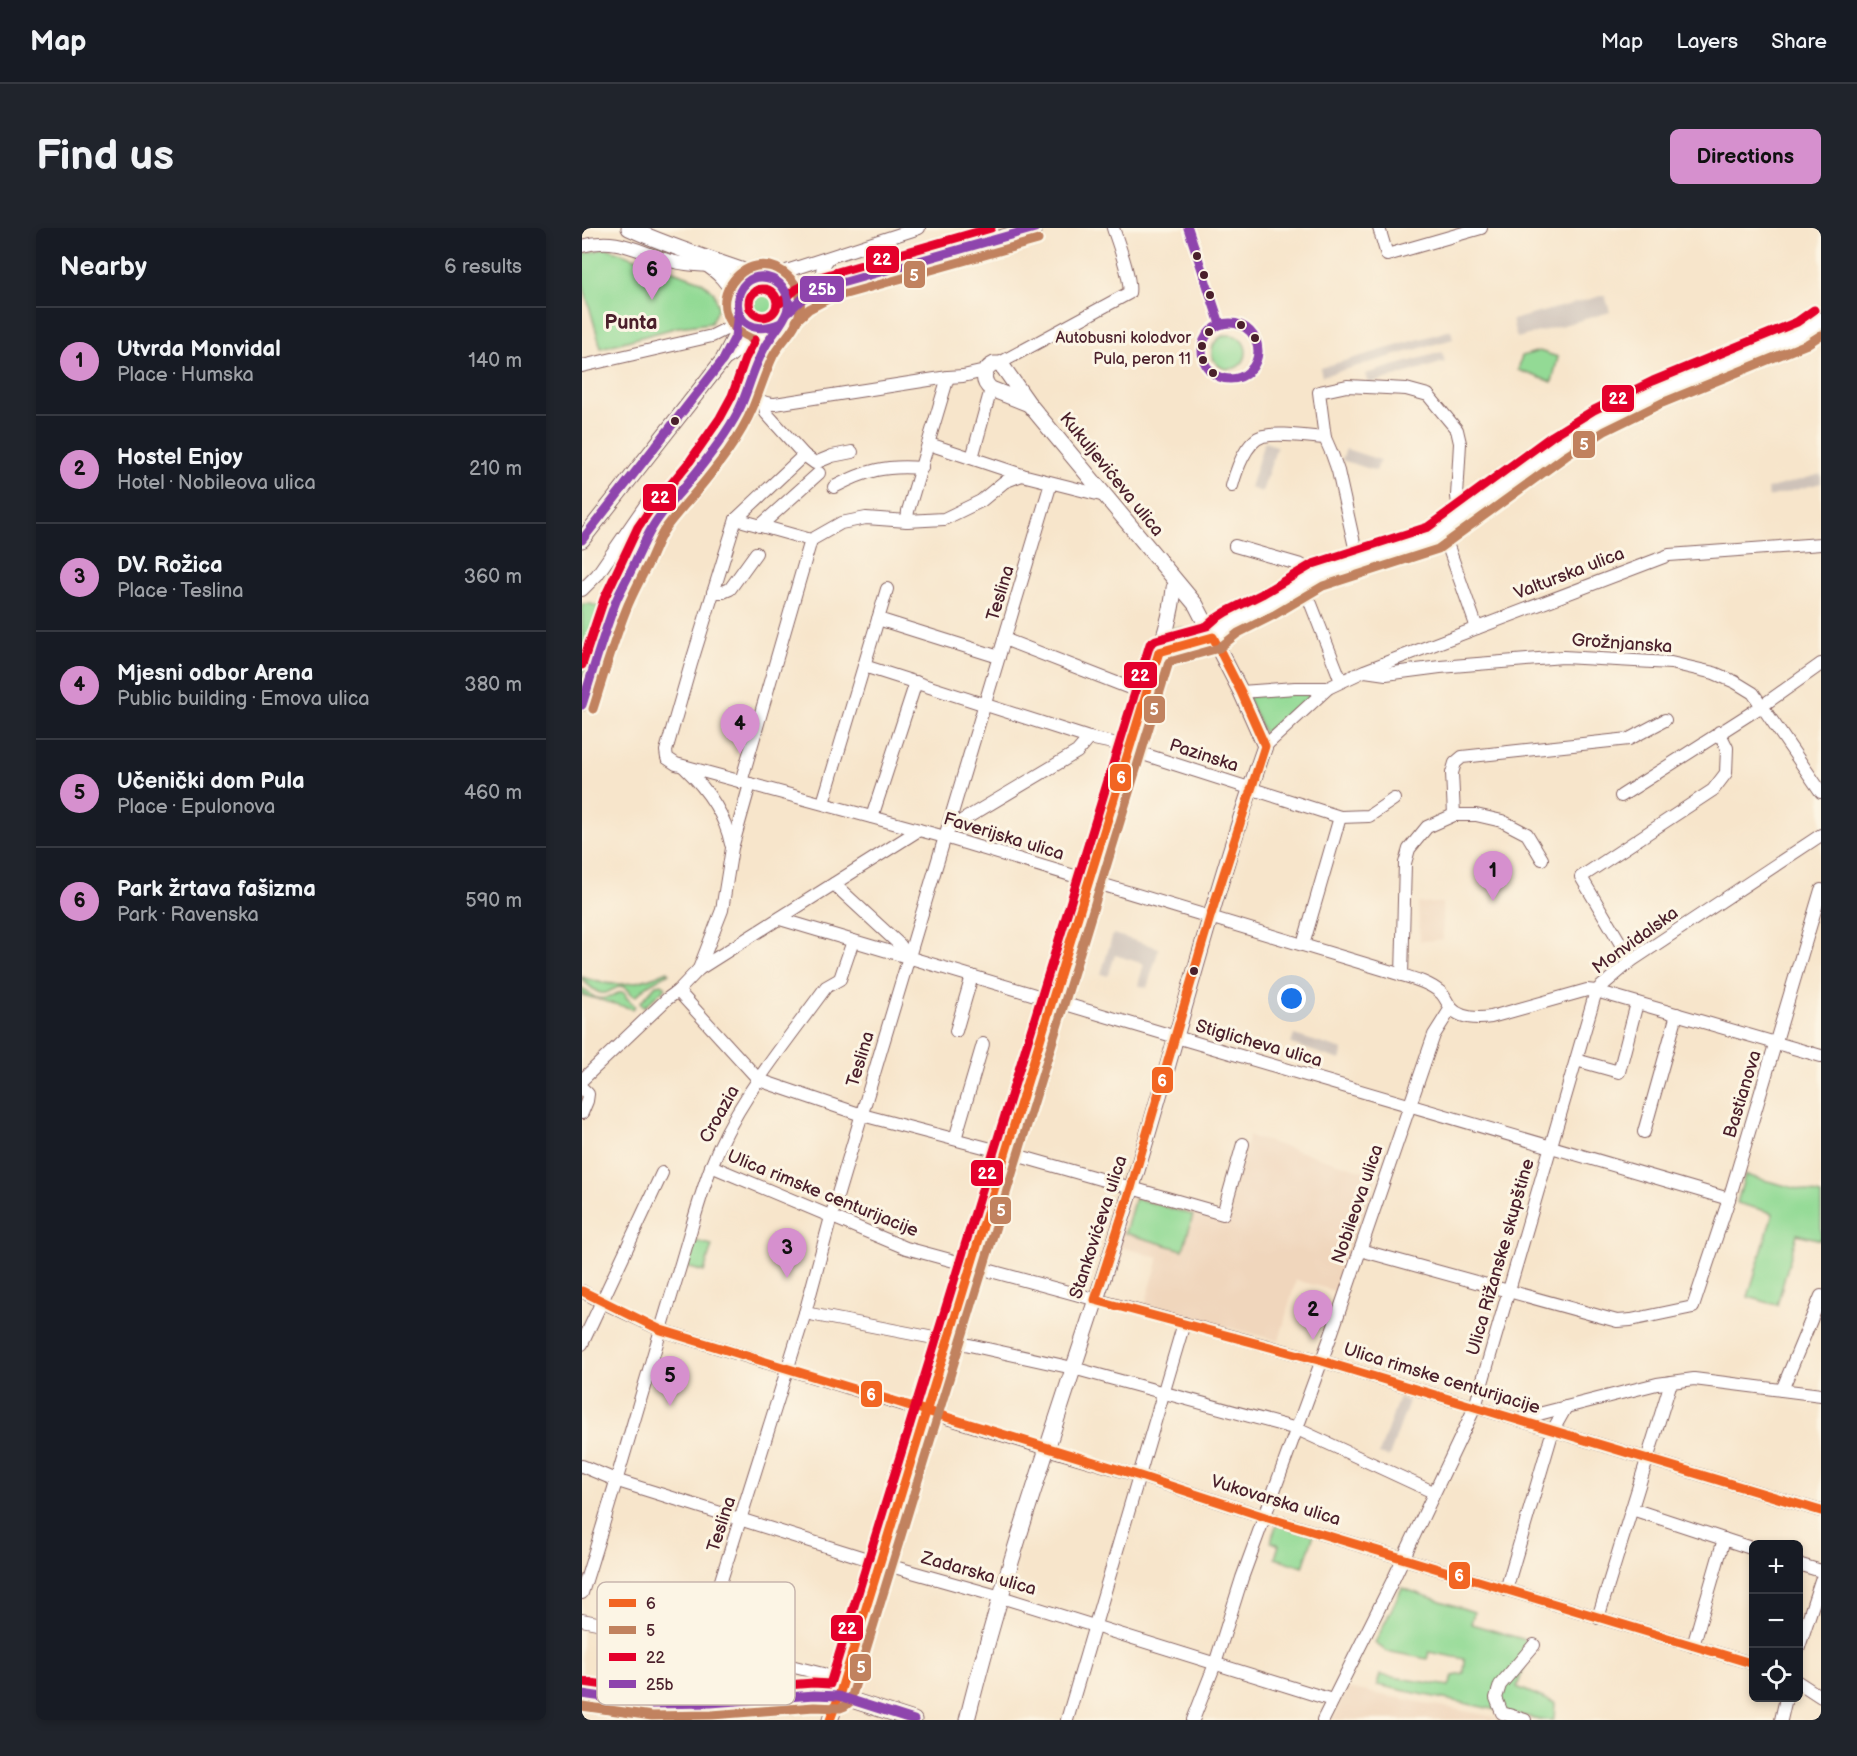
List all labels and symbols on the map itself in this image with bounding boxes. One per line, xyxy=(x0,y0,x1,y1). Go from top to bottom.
line badge: 22 xyxy=(865,245,900,274)
pin: 6 xyxy=(632,250,672,300)
unlabelled marker xyxy=(1191,250,1203,262)
text: 22 xyxy=(872,251,892,270)
line badge: 5 xyxy=(903,260,926,289)
text: 5 xyxy=(909,267,919,286)
unlabelled marker xyxy=(1198,269,1210,281)
line badge: 25b xyxy=(799,275,845,303)
text: 25b xyxy=(808,281,837,300)
unlabelled marker xyxy=(1204,289,1216,301)
district label: Punta xyxy=(605,311,657,335)
unlabelled marker xyxy=(1235,319,1247,331)
unlabelled marker xyxy=(1203,326,1215,338)
place label: Autobusni kolodvor Pula, peron 11 xyxy=(1055,329,1191,369)
unlabelled marker xyxy=(1249,332,1261,344)
marker: Autobusni kolodvor Pula, peron 11 xyxy=(1196,340,1208,352)
unlabelled marker xyxy=(1197,354,1209,366)
unlabelled marker xyxy=(1207,367,1219,379)
line badge: 22 xyxy=(1601,384,1635,413)
text: 22 xyxy=(1608,390,1628,409)
street label: Kukuljevićeva ulica xyxy=(1055,408,1168,541)
unlabelled marker xyxy=(669,415,681,427)
line badge: 5 xyxy=(1572,430,1596,459)
text: 5 xyxy=(1579,436,1589,455)
line badge: 22 xyxy=(642,483,677,512)
text: 22 xyxy=(650,489,670,508)
street label: Valturska ulica xyxy=(1511,543,1627,604)
street label: Teslina xyxy=(982,563,1019,624)
street label: Grožnjanska xyxy=(1571,629,1673,657)
line badge: 22 xyxy=(1123,661,1158,689)
text: 22 xyxy=(1130,667,1150,686)
line badge: 5 xyxy=(1143,695,1166,724)
text: 5 xyxy=(1149,701,1159,720)
pin: 4 xyxy=(720,704,760,754)
street label: Pazinska xyxy=(1167,734,1241,776)
line badge: 6 xyxy=(1109,763,1132,792)
text: 6 xyxy=(1116,769,1126,788)
street label: Faverijska ulica xyxy=(941,808,1067,865)
pin: 1 xyxy=(1474,852,1512,901)
street label: Monvidalska xyxy=(1588,902,1682,979)
unlabelled marker xyxy=(1188,965,1200,977)
your location xyxy=(1277,984,1306,1013)
street label: Stiglicheva ulica xyxy=(1193,1015,1325,1072)
street label: Teslina xyxy=(842,1029,879,1090)
street label: Bastianova xyxy=(1719,1048,1766,1140)
line badge: 6 xyxy=(1151,1066,1174,1094)
text: 6 xyxy=(1157,1072,1167,1091)
street label: Croazia xyxy=(695,1082,744,1147)
street label: Nobileova ulica xyxy=(1327,1142,1388,1266)
street label: Ulica rimske centurijacije xyxy=(724,1145,922,1242)
street label: Stankovićeva ulica xyxy=(1065,1153,1132,1301)
street label: Ulica Rižanske skupštine xyxy=(1462,1156,1539,1358)
line badge: 22 xyxy=(970,1159,1004,1187)
text: 22 xyxy=(977,1165,997,1184)
line badge: 5 xyxy=(989,1196,1012,1225)
text: 5 xyxy=(996,1202,1006,1221)
pin: 3 xyxy=(768,1228,806,1278)
pin: 2 xyxy=(1294,1290,1332,1340)
street label: Ulica rimske centurijacije xyxy=(1341,1339,1543,1418)
pin: 5 xyxy=(650,1356,689,1406)
line badge: 6 xyxy=(860,1380,883,1408)
text: 6 xyxy=(866,1386,876,1405)
street label: Vukovarska ulica xyxy=(1208,1471,1343,1530)
street label: Teslina xyxy=(703,1494,740,1555)
street label: Zadarska ulica xyxy=(918,1547,1039,1600)
line badge: 6 xyxy=(1448,1561,1471,1590)
text: 6 xyxy=(1454,1567,1464,1586)
legend xyxy=(597,1582,795,1705)
text: 6 xyxy=(646,1595,656,1614)
line badge: 22 xyxy=(830,1614,864,1642)
text: 22 xyxy=(837,1620,857,1639)
text: 5 xyxy=(646,1622,655,1641)
text: 22 xyxy=(646,1649,665,1668)
line badge: 5 xyxy=(849,1653,872,1682)
text: 5 xyxy=(856,1659,866,1678)
text: 25b xyxy=(646,1676,674,1695)

